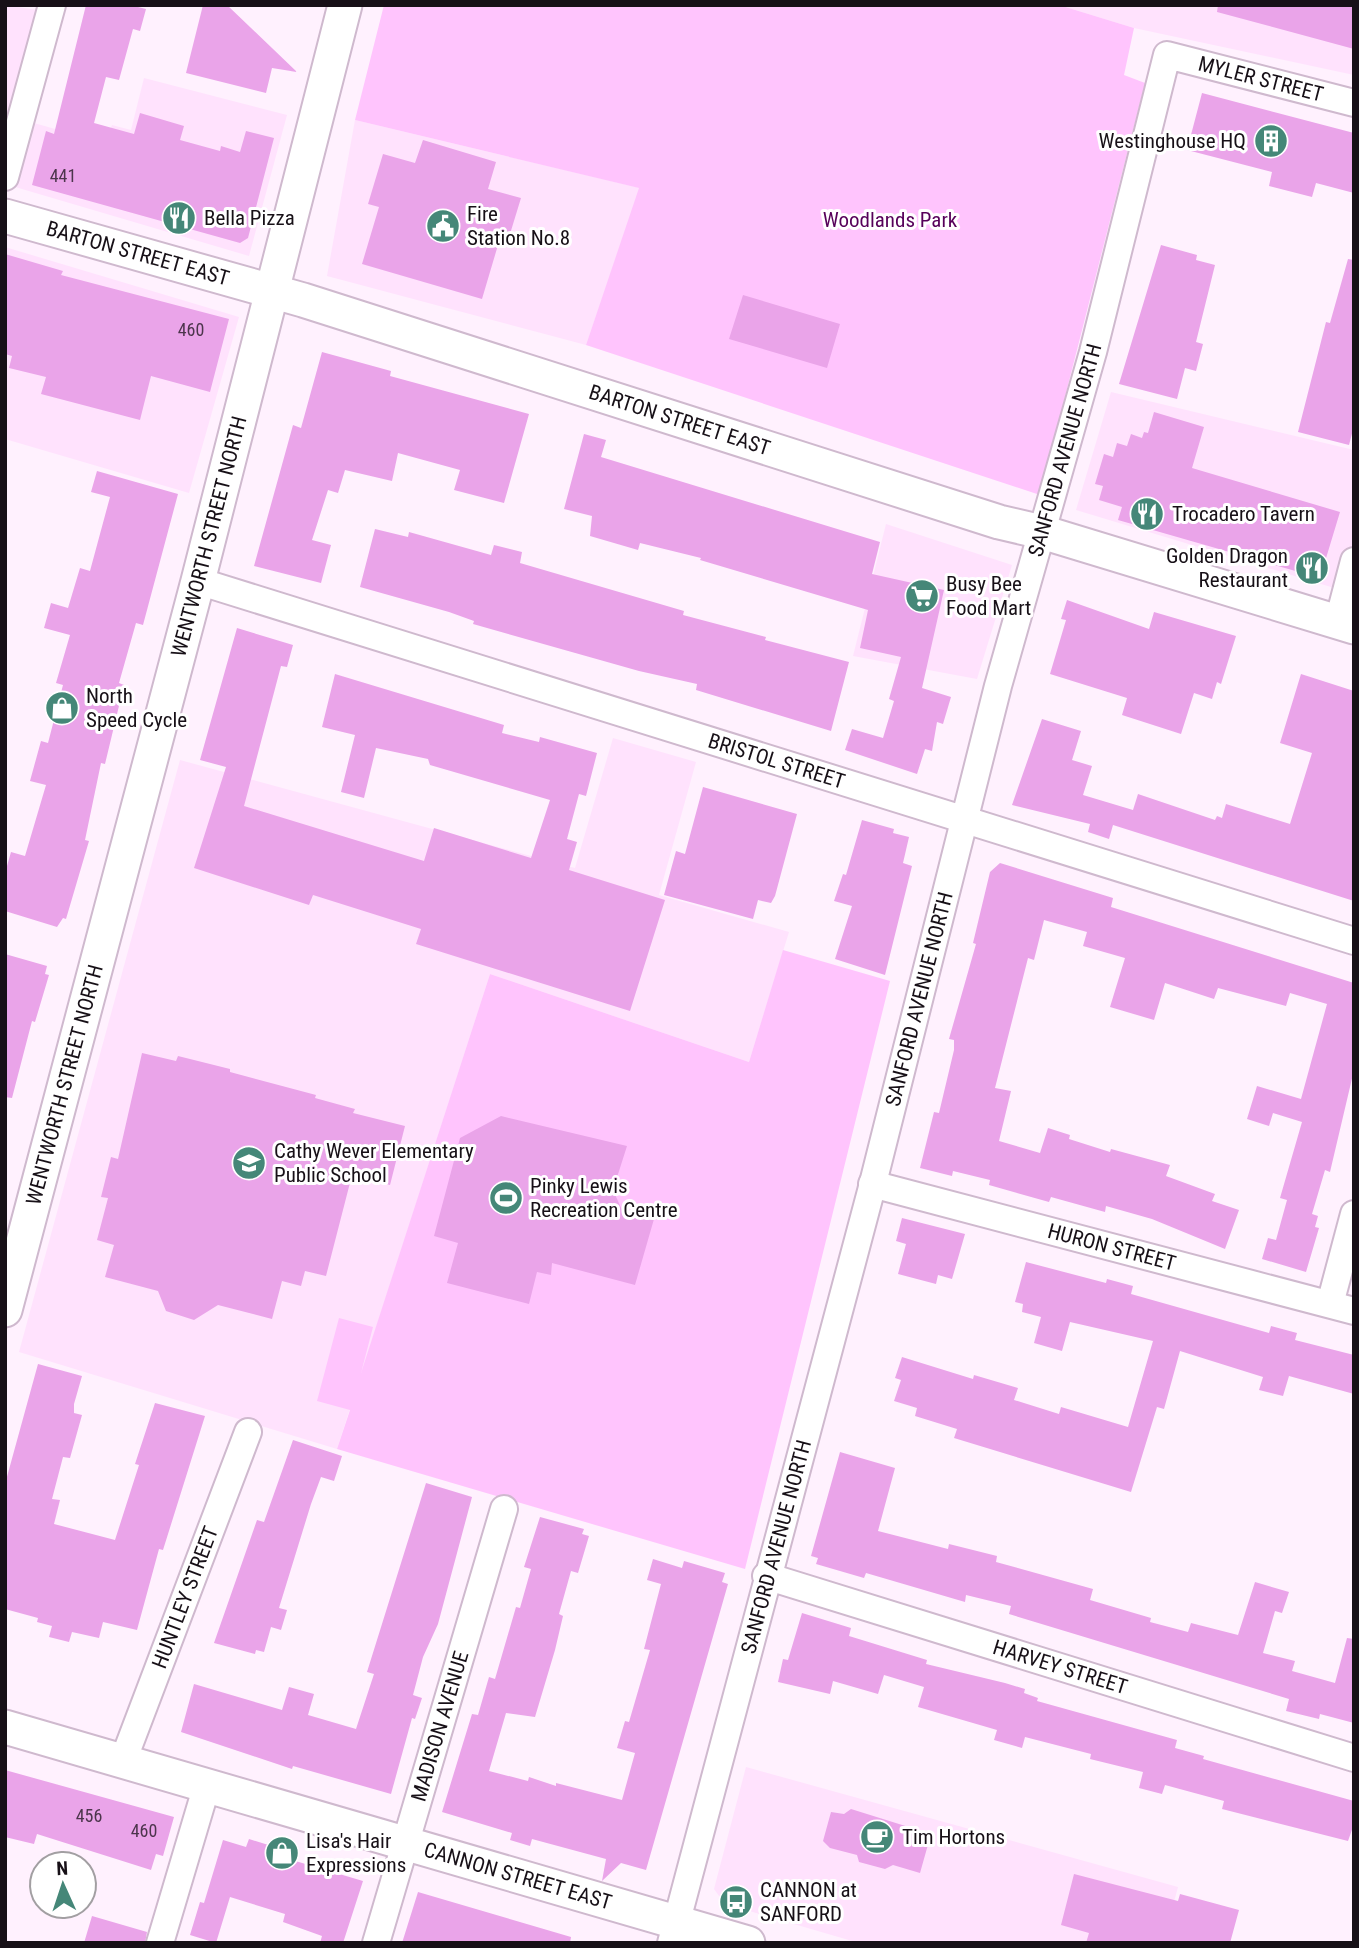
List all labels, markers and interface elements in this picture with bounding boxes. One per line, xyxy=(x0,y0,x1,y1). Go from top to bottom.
street label: MYLER STREET xyxy=(1196,52,1326,107)
building icon: Westinghouse HQ xyxy=(1252,122,1290,160)
place label: Westinghouse HQ xyxy=(1099,129,1246,153)
house number: 441 xyxy=(50,165,76,186)
restaurant icon: Bella Pizza xyxy=(160,199,198,237)
place label: Fire Station No.8 xyxy=(467,202,570,250)
place label: Bella Pizza xyxy=(204,206,295,230)
public building icon: Fire Station No.8 xyxy=(424,207,462,245)
park label: Woodlands Park xyxy=(823,208,958,232)
street label: BARTON STREET EAST xyxy=(44,216,232,291)
house number: 460 xyxy=(178,319,204,340)
street label: SANFORD AVENUE NORTH xyxy=(1023,341,1107,559)
street label: BARTON STREET EAST xyxy=(586,380,773,460)
street label: WENTWORTH STREET NORTH xyxy=(166,414,252,659)
restaurant icon: Trocadero Tavern xyxy=(1128,495,1166,533)
place label: Trocadero Tavern xyxy=(1172,502,1315,526)
place label: Golden Dragon Restaurant xyxy=(1166,544,1288,592)
restaurant icon: Golden Dragon Restaurant xyxy=(1293,549,1331,587)
place label: Busy Bee Food Mart xyxy=(946,572,1031,620)
supermarket icon: Busy Bee Food Mart xyxy=(903,577,941,615)
place label: North Speed Cycle xyxy=(86,684,187,732)
shop icon: North Speed Cycle xyxy=(43,689,81,727)
street label: BRISTOL STREET xyxy=(705,729,848,794)
street label: SANFORD AVENUE NORTH xyxy=(881,889,958,1109)
street label: WENTWORTH STREET NORTH xyxy=(21,962,108,1207)
place label: Cathy Wever Elementary Public School xyxy=(274,1139,474,1187)
school or university icon: Cathy Wever Elementary Public School xyxy=(230,1144,268,1182)
place label: Pinky Lewis Recreation Centre xyxy=(530,1174,678,1222)
sports icon: Pinky Lewis Recreation Centre xyxy=(487,1179,525,1217)
street label: HURON STREET xyxy=(1045,1219,1179,1276)
street label: SANFORD AVENUE NORTH xyxy=(736,1437,816,1656)
street label: HUNTLEY STREET xyxy=(147,1523,223,1672)
street label: HARVEY STREET xyxy=(990,1635,1130,1699)
street label: MADISON AVENUE xyxy=(406,1648,473,1804)
house number: 456 xyxy=(76,1805,102,1826)
cafe icon: Tim Hortons xyxy=(858,1818,896,1856)
house number: 460 xyxy=(131,1820,157,1841)
place label: Tim Hortons xyxy=(902,1825,1005,1849)
place label: Lisa's Hair Expressions xyxy=(306,1829,406,1877)
shop icon: Lisa's Hair Expressions xyxy=(263,1834,301,1872)
street label: CANNON STREET EAST xyxy=(421,1837,615,1915)
north arrow xyxy=(28,1850,98,1920)
text: N xyxy=(56,1857,69,1880)
place label: CANNON at SANFORD xyxy=(760,1878,857,1926)
bus stop icon: CANNON at SANFORD xyxy=(717,1883,755,1921)

